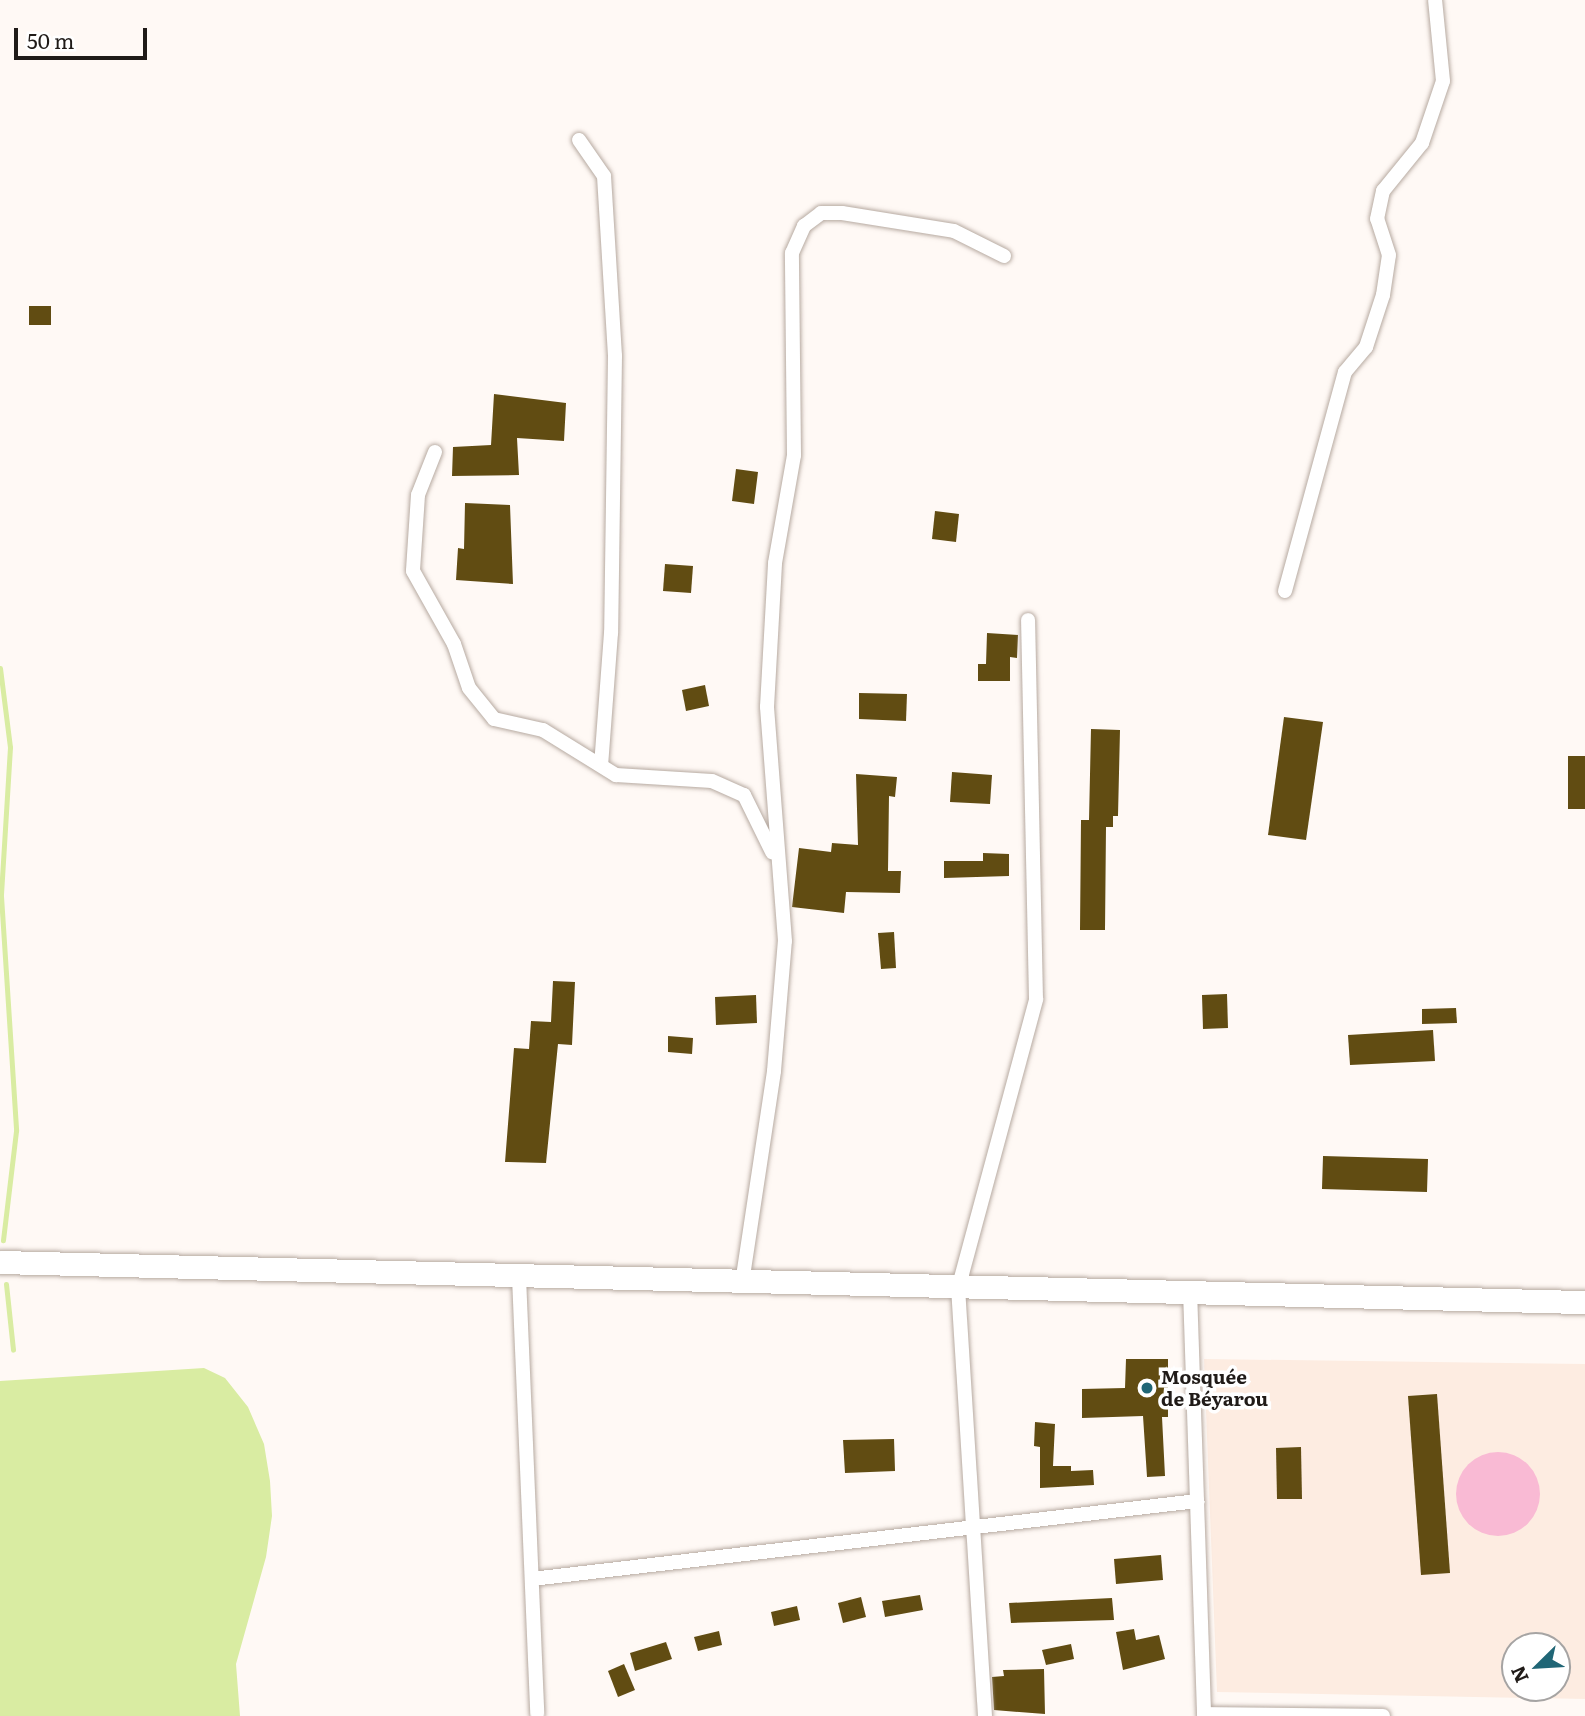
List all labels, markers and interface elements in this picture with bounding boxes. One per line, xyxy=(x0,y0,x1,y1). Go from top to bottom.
scale bar xyxy=(18,14,150,58)
text: 50 m xyxy=(27,24,74,55)
place label: Mosquée de Béyarou xyxy=(1161,1366,1268,1410)
marker: Mosquée de Béyarou xyxy=(1139,1380,1155,1396)
north arrow xyxy=(1501,1632,1571,1702)
text: N xyxy=(1503,1662,1535,1688)

